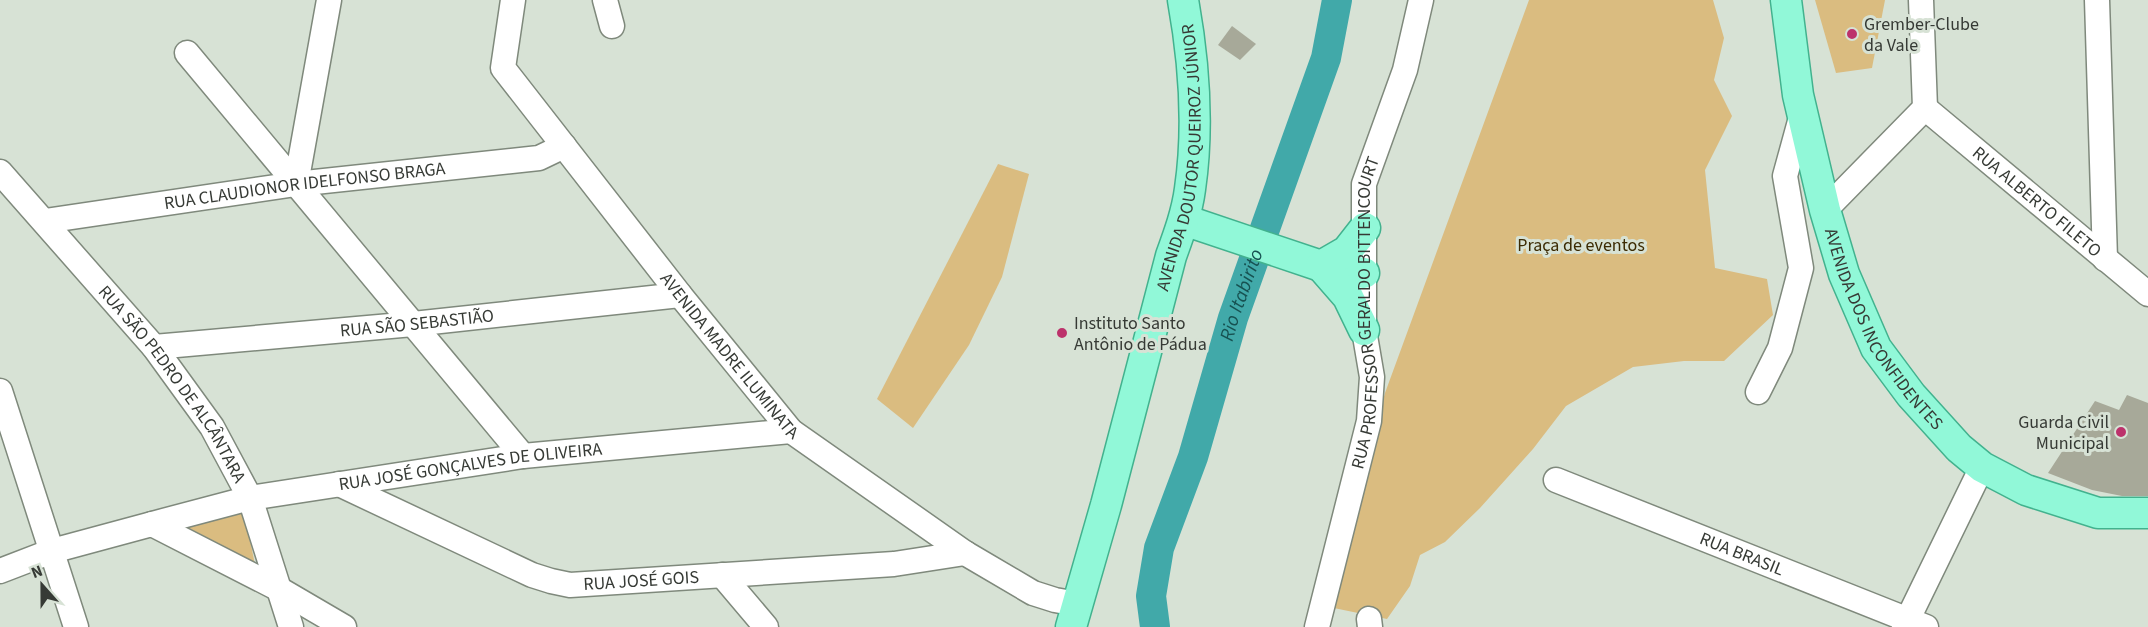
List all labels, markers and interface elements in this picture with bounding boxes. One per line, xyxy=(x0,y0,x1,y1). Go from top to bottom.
place label: Grember-Clube da Vale xyxy=(1864,12,1979,58)
street label: AVENIDA DOUTOR QUEIROZ JÚNIOR xyxy=(1150,22,1207,294)
marker: Grember-Clube da Vale xyxy=(1845,27,1859,41)
street label: RUA ALBERTO FILETO xyxy=(1967,140,2107,263)
street label: RUA PROFESSOR GERALDO BITTENCOURT xyxy=(1345,153,1386,472)
street label: RUA CLAUDIONOR IDELFONSO BRAGA xyxy=(162,156,447,216)
street label: AVENIDA DOS INCONFIDENTES xyxy=(1819,225,1949,435)
park label: Praça de eventos xyxy=(1517,233,1645,258)
water label: Rio Itabirito xyxy=(1213,245,1270,345)
street label: AVENIDA MADRE ILUMINATA xyxy=(654,267,804,445)
street label: RUA SÃO PEDRO DE ALCÂNTARA xyxy=(93,280,252,487)
street label: RUA SÃO SEBASTIÃO xyxy=(339,303,495,343)
place label: Instituto Santo Antônio de Pádua xyxy=(1074,311,1207,357)
marker: Instituto Santo Antônio de Pádua xyxy=(1055,326,1069,340)
place label: Guarda Civil Municipal xyxy=(2018,410,2109,456)
marker: Guarda Civil Municipal xyxy=(2114,425,2128,439)
street label: RUA JOSÉ GONÇALVES DE OLIVEIRA xyxy=(337,436,603,497)
street label: RUA BRASIL xyxy=(1696,526,1788,582)
north arrow xyxy=(12,555,72,615)
text: N xyxy=(28,560,46,584)
street label: RUA JOSÉ GOIS xyxy=(583,564,700,597)

